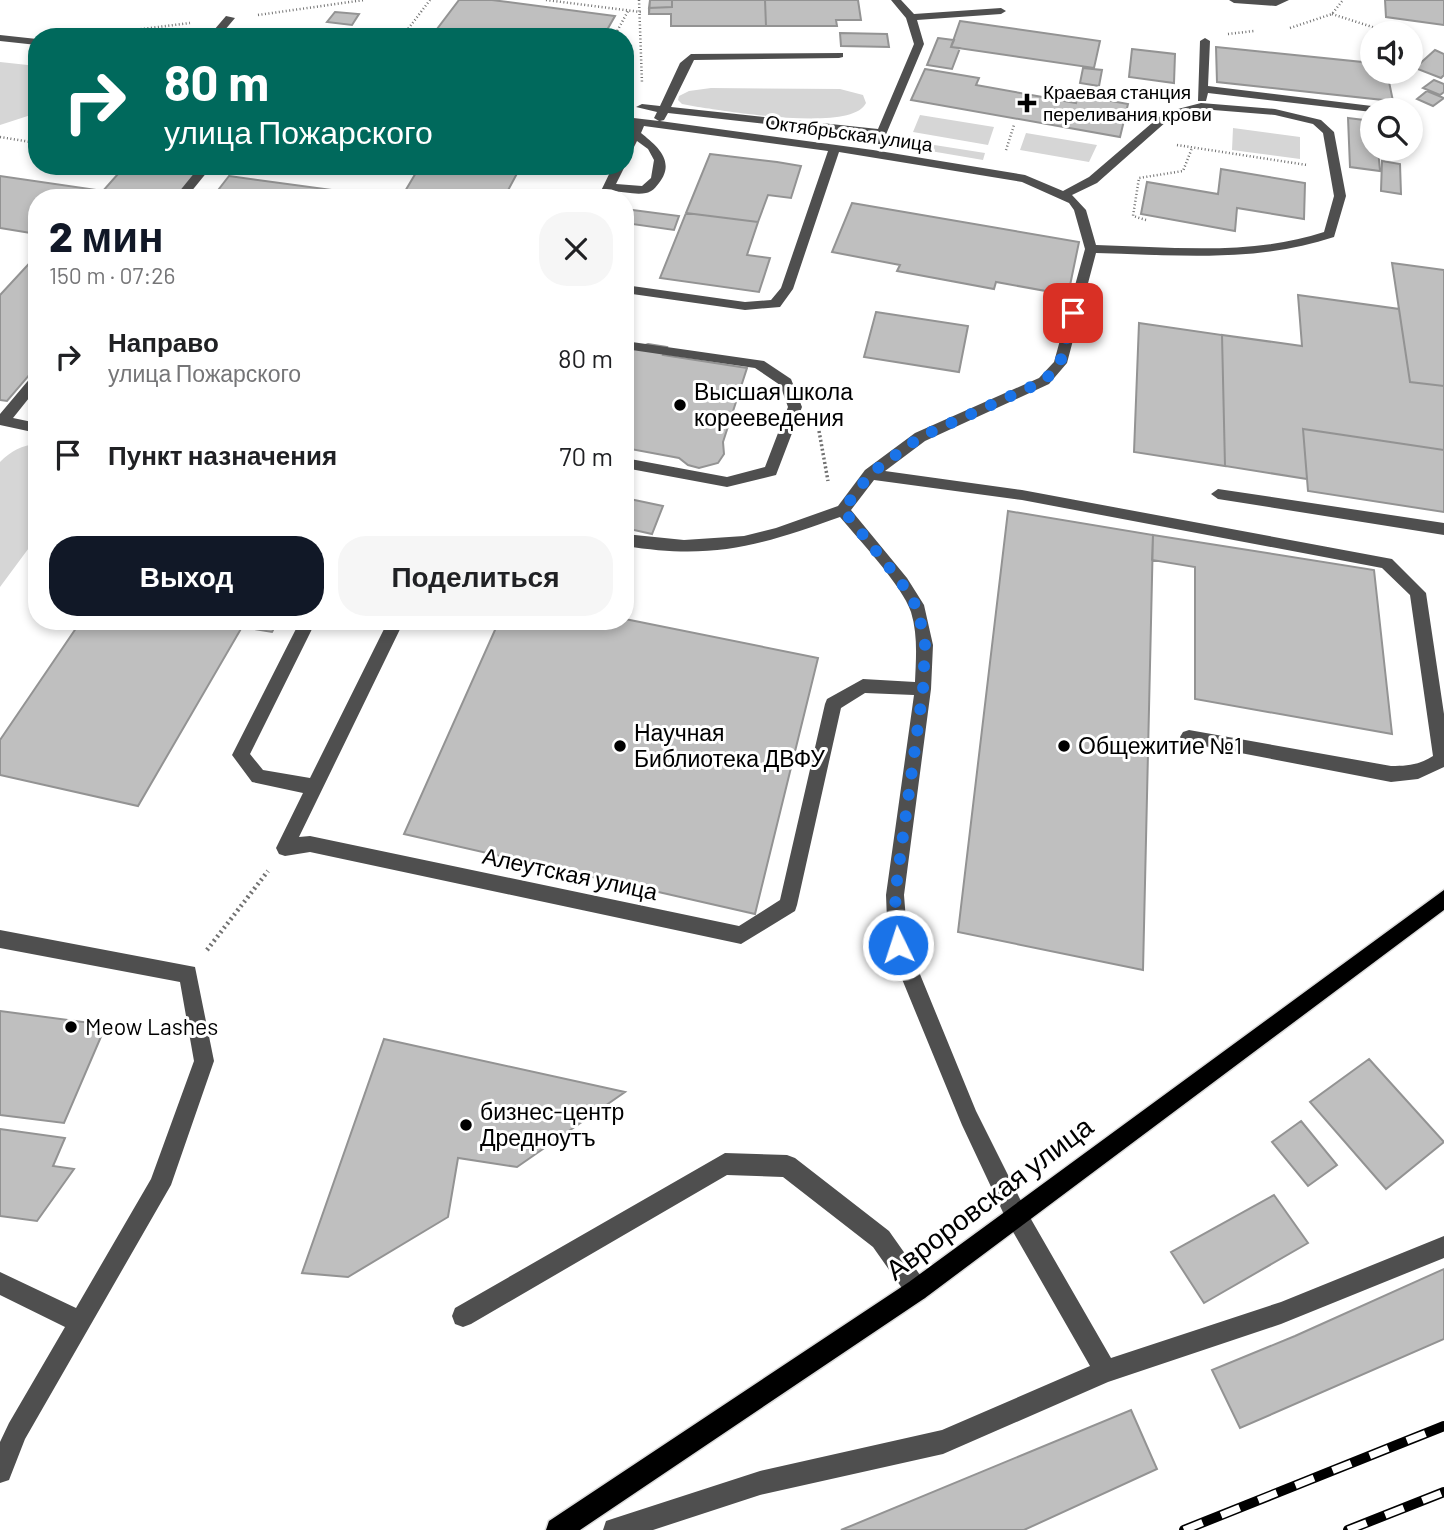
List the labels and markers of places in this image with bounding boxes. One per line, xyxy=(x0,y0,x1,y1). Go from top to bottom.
place label: Краевая станция переливания крови xyxy=(1043,80,1212,125)
marker: Краевая станция переливания крови xyxy=(1017,93,1037,113)
pin xyxy=(1043,283,1103,343)
place label: Высшая школа корееведения xyxy=(694,377,853,431)
marker: Высшая школа корееведения xyxy=(672,397,688,413)
place label: Научная Библиотека ДВФУ xyxy=(634,718,825,772)
place label: Общежитие №1 xyxy=(1078,731,1242,759)
marker: Научная Библиотека ДВФУ xyxy=(612,738,628,754)
marker: Общежитие №1 xyxy=(1056,738,1072,754)
place label: Meow Lashes xyxy=(85,1012,218,1040)
marker: Meow Lashes xyxy=(63,1019,79,1035)
place label: бизнес-центр Дредноутъ xyxy=(480,1097,624,1151)
marker: бизнес-центр Дредноутъ xyxy=(458,1117,474,1133)

